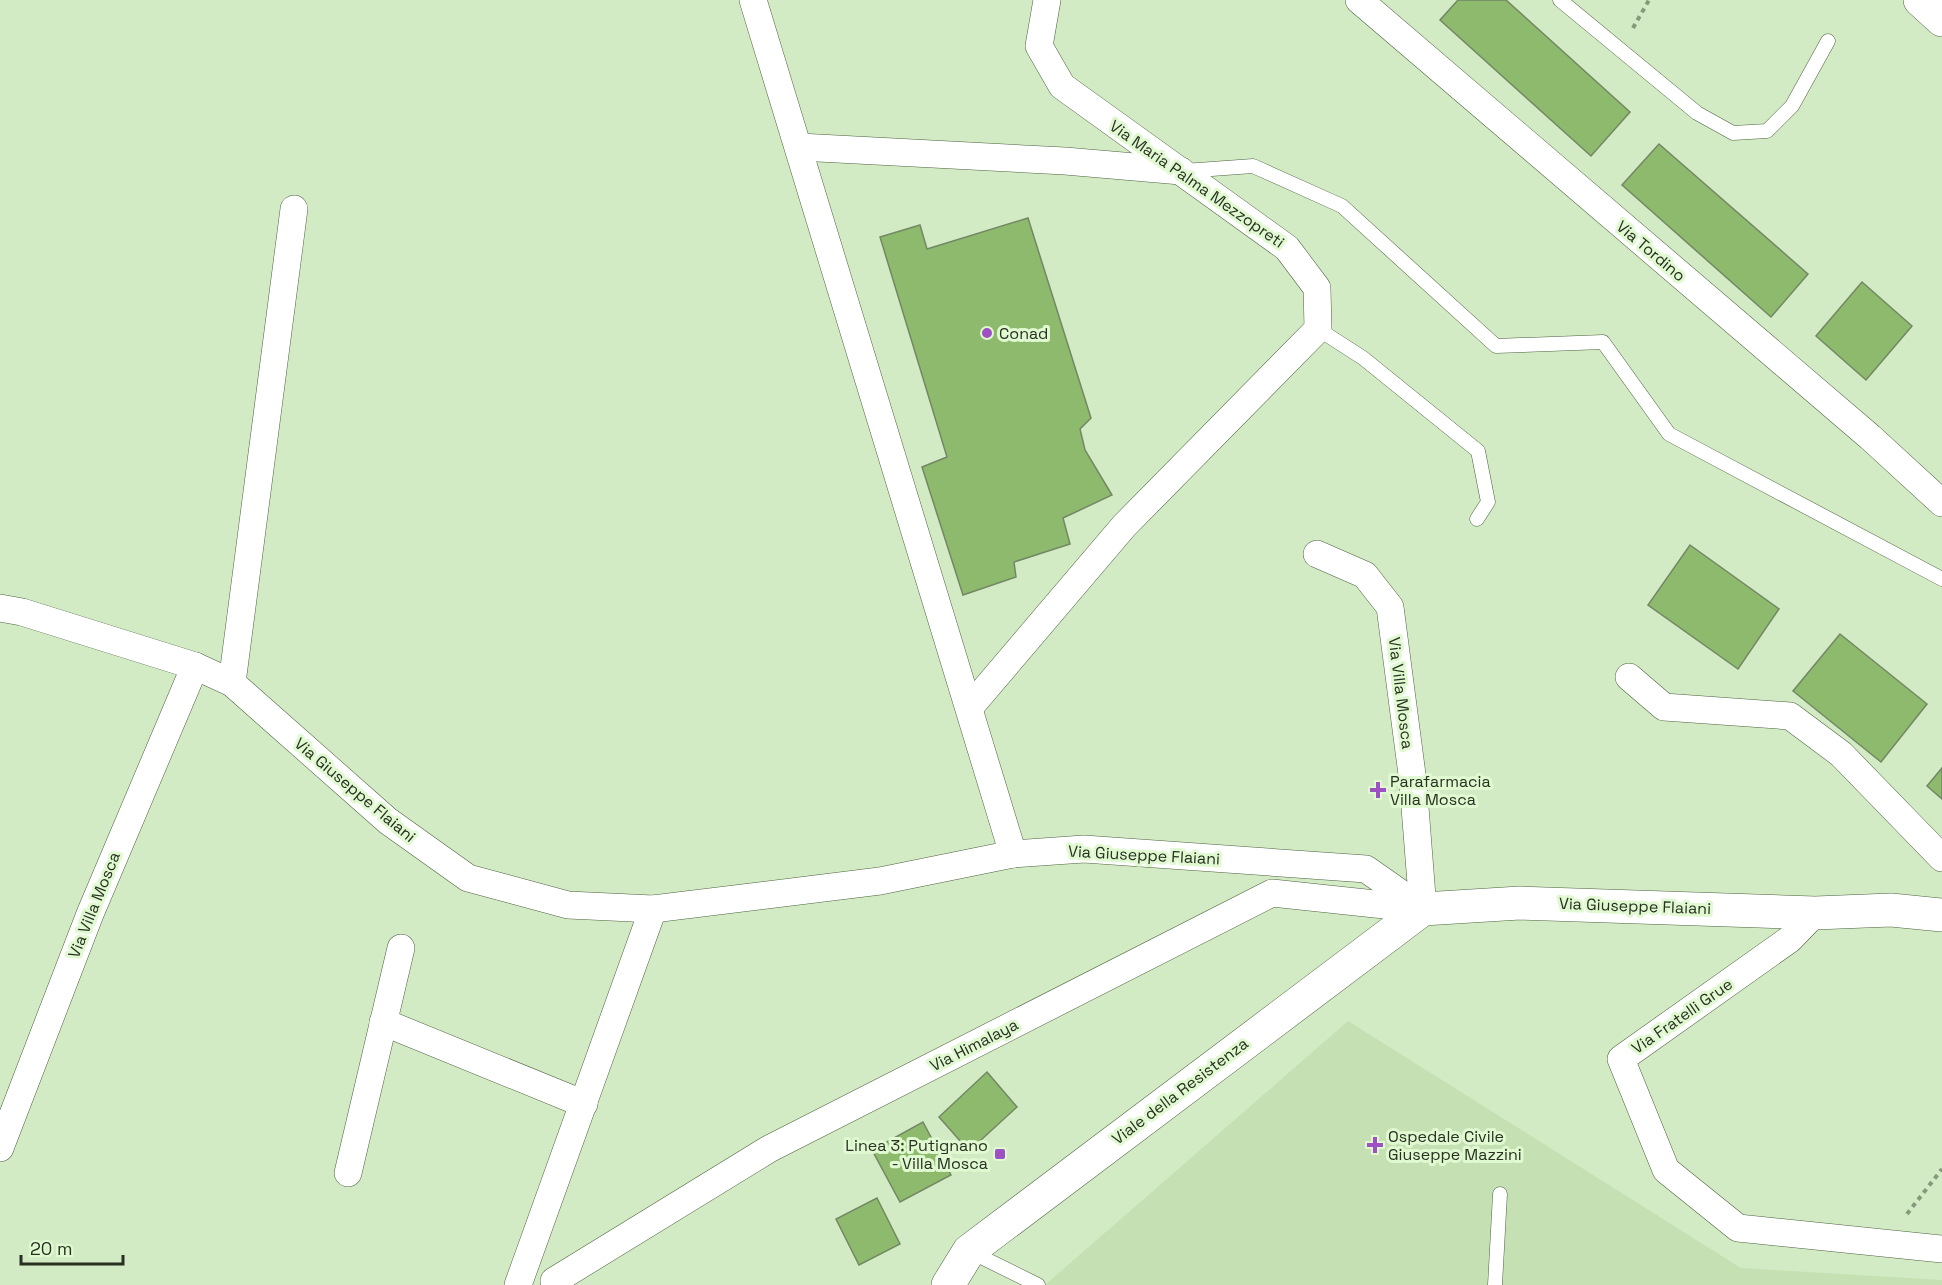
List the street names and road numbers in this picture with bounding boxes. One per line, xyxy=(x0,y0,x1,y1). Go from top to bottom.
street label: Via Maria Palma Mezzopreti xyxy=(1105,116,1289,252)
street label: Via Tordino xyxy=(1612,216,1690,286)
street label: Via Villa Mosca xyxy=(1384,636,1418,750)
street label: Via Giuseppe Flaiani xyxy=(290,733,420,847)
street label: Via Giuseppe Flaiani xyxy=(1067,841,1221,869)
street label: Via Villa Mosca xyxy=(63,849,125,961)
street label: Via Giuseppe Flaiani xyxy=(1559,893,1711,919)
street label: Via Fratelli Grue xyxy=(1627,973,1737,1059)
street label: Via Himalaya xyxy=(926,1014,1022,1076)
street label: Viale della Resistenza xyxy=(1108,1033,1252,1149)

